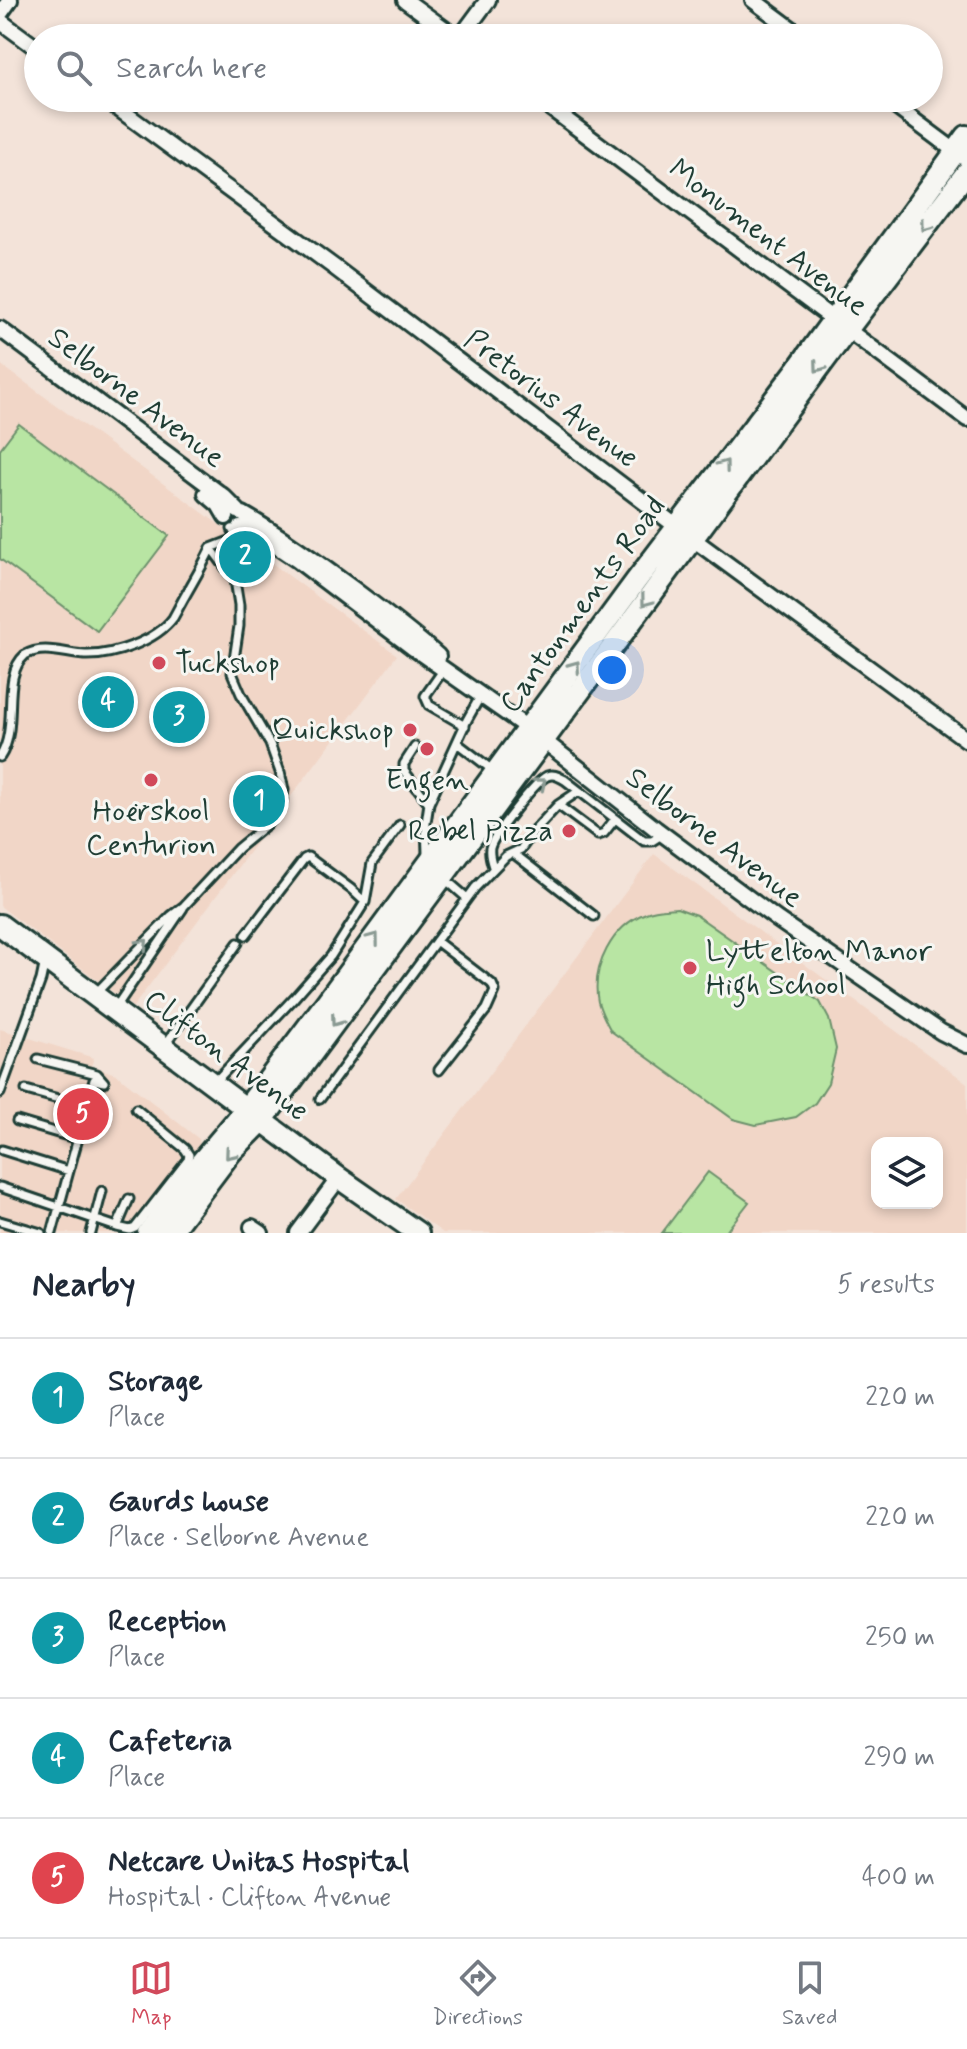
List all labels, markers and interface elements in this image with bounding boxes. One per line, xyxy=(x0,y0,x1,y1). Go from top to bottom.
search box xyxy=(24,24,943,112)
icon: search xyxy=(52,46,96,90)
text: Search here xyxy=(116,49,267,88)
street label: Monument Avenue xyxy=(660,150,876,326)
one-way arrow xyxy=(921,217,935,231)
street label: Selborne Avenue xyxy=(40,319,232,477)
street label: Pretorius Avenue xyxy=(456,321,646,477)
one-way arrow xyxy=(814,359,829,373)
one-way arrow xyxy=(715,459,729,474)
street label: Cantonments Road xyxy=(491,489,675,721)
pin: 2 xyxy=(219,527,271,587)
one-way arrow xyxy=(642,593,656,607)
place label: Tuckshop xyxy=(175,644,280,683)
your location xyxy=(592,650,632,690)
marker: Tuckshop xyxy=(150,654,168,672)
one-way arrow xyxy=(565,661,580,675)
pin: 4 xyxy=(82,672,134,732)
pin: 3 xyxy=(153,687,205,747)
place label: Quickshop xyxy=(272,711,394,750)
marker: Quickshop xyxy=(401,721,419,739)
marker: Engen xyxy=(418,740,436,758)
street label: Selborne Avenue xyxy=(618,759,810,917)
place label: Engen xyxy=(385,761,469,803)
marker: Hoërskool Centurion xyxy=(142,771,160,789)
pin: 1 xyxy=(233,771,285,831)
one-way arrow xyxy=(532,779,547,793)
place label: Hoërskool Centurion xyxy=(86,792,216,865)
place label: Rebel Pizza xyxy=(408,812,553,851)
marker: Rebel Pizza xyxy=(560,822,578,840)
one-way arrow xyxy=(364,932,379,946)
place label: Lyttelton Manor High School xyxy=(706,932,933,1008)
one-way arrow xyxy=(134,939,148,953)
marker: Lyttelton Manor High School xyxy=(681,959,699,977)
street label: Clifton Avenue xyxy=(136,981,316,1131)
one-way arrow xyxy=(331,1012,346,1026)
pin: 5 xyxy=(57,1084,109,1144)
map controls xyxy=(871,1137,943,1209)
button: layers xyxy=(871,1137,943,1209)
one-way arrow xyxy=(225,1145,240,1159)
text: Nearby xyxy=(32,1263,136,1308)
text: 5 results xyxy=(837,1268,935,1302)
text: Storage xyxy=(108,1362,203,1401)
text: 1 xyxy=(52,1381,64,1415)
text: 220 m xyxy=(865,1381,935,1415)
text: Place xyxy=(108,1401,165,1435)
text: Gaurds house xyxy=(108,1482,269,1521)
text: 2 xyxy=(52,1501,64,1535)
text: 220 m xyxy=(865,1501,935,1535)
text: Place · Selborne Avenue xyxy=(108,1521,369,1555)
text: Reception xyxy=(108,1602,227,1641)
text: 3 xyxy=(52,1621,64,1655)
text: 250 m xyxy=(865,1621,935,1655)
text: Place xyxy=(108,1641,165,1675)
text: Cafeteria xyxy=(108,1722,232,1761)
text: 4 xyxy=(50,1741,66,1775)
text: 290 m xyxy=(863,1741,935,1775)
text: Place xyxy=(108,1761,165,1795)
text: Netcare Unitas Hospital xyxy=(108,1842,409,1881)
text: 5 xyxy=(50,1861,66,1895)
text: 400 m xyxy=(862,1861,935,1895)
text: Hospital · Clifton Avenue xyxy=(108,1881,391,1915)
tab: Map xyxy=(129,1956,173,2032)
tab: Directions xyxy=(432,1956,523,2032)
tab: Saved xyxy=(782,1956,837,2032)

